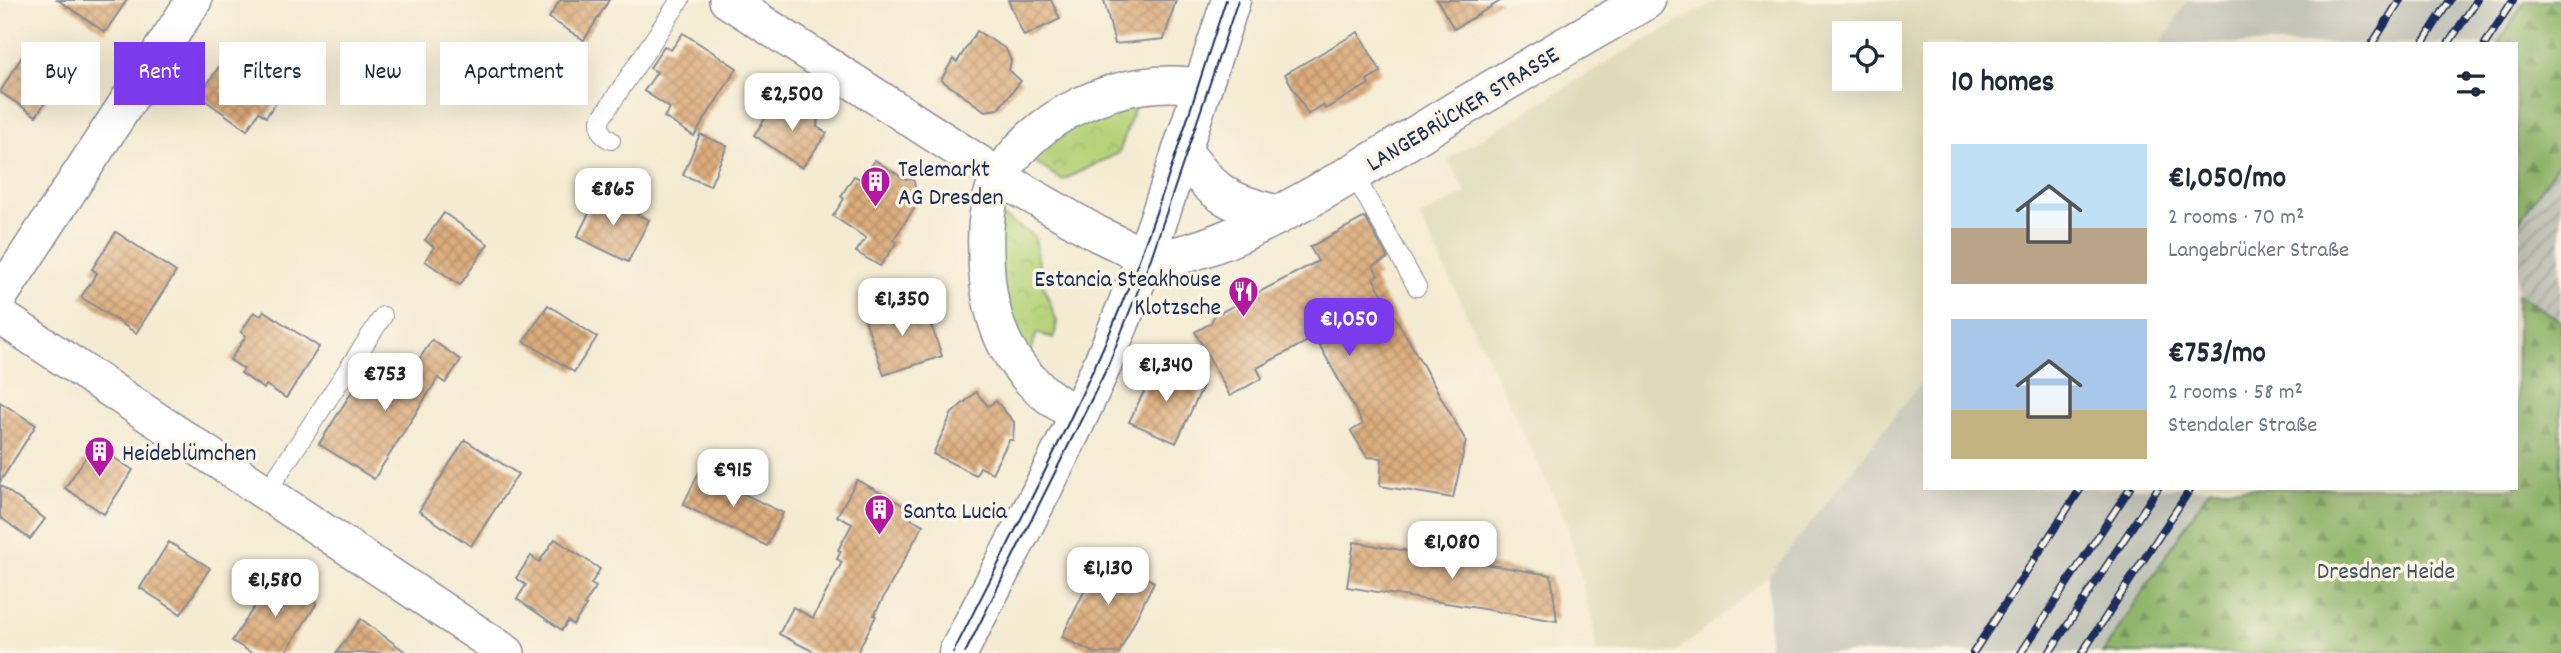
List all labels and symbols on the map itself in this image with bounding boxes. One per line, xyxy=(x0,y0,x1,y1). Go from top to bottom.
street label: LANGEBRÜCKER STRASSE xyxy=(1361,39,1567,182)
pin: €2,500 xyxy=(735,74,849,133)
place label: Telemarkt AG Dresden xyxy=(898,154,1004,216)
building icon: Telemarkt AG Dresden xyxy=(858,165,892,209)
pin: €865 xyxy=(572,168,654,228)
place label: Estancia Steakhouse Klotzsche xyxy=(1034,264,1221,326)
restaurant icon: Estancia Steakhouse Klotzsche xyxy=(1227,275,1261,319)
pin: €1,350 xyxy=(845,278,959,338)
pin: €1,050 xyxy=(1292,298,1406,358)
pin: €1,340 xyxy=(1109,344,1223,404)
pin: €753 xyxy=(344,354,426,413)
building icon: Heideblümchen xyxy=(82,435,116,479)
place label: Heideblümchen xyxy=(122,438,256,472)
pin: €915 xyxy=(692,449,774,509)
building icon: Santa Lucia xyxy=(863,493,897,537)
place label: Santa Lucia xyxy=(903,496,1008,530)
pin: €1,080 xyxy=(1395,522,1509,581)
pin: €1,130 xyxy=(1051,548,1165,607)
park label: Dresdner Heide xyxy=(2317,556,2455,590)
pin: €1,580 xyxy=(218,560,332,619)

